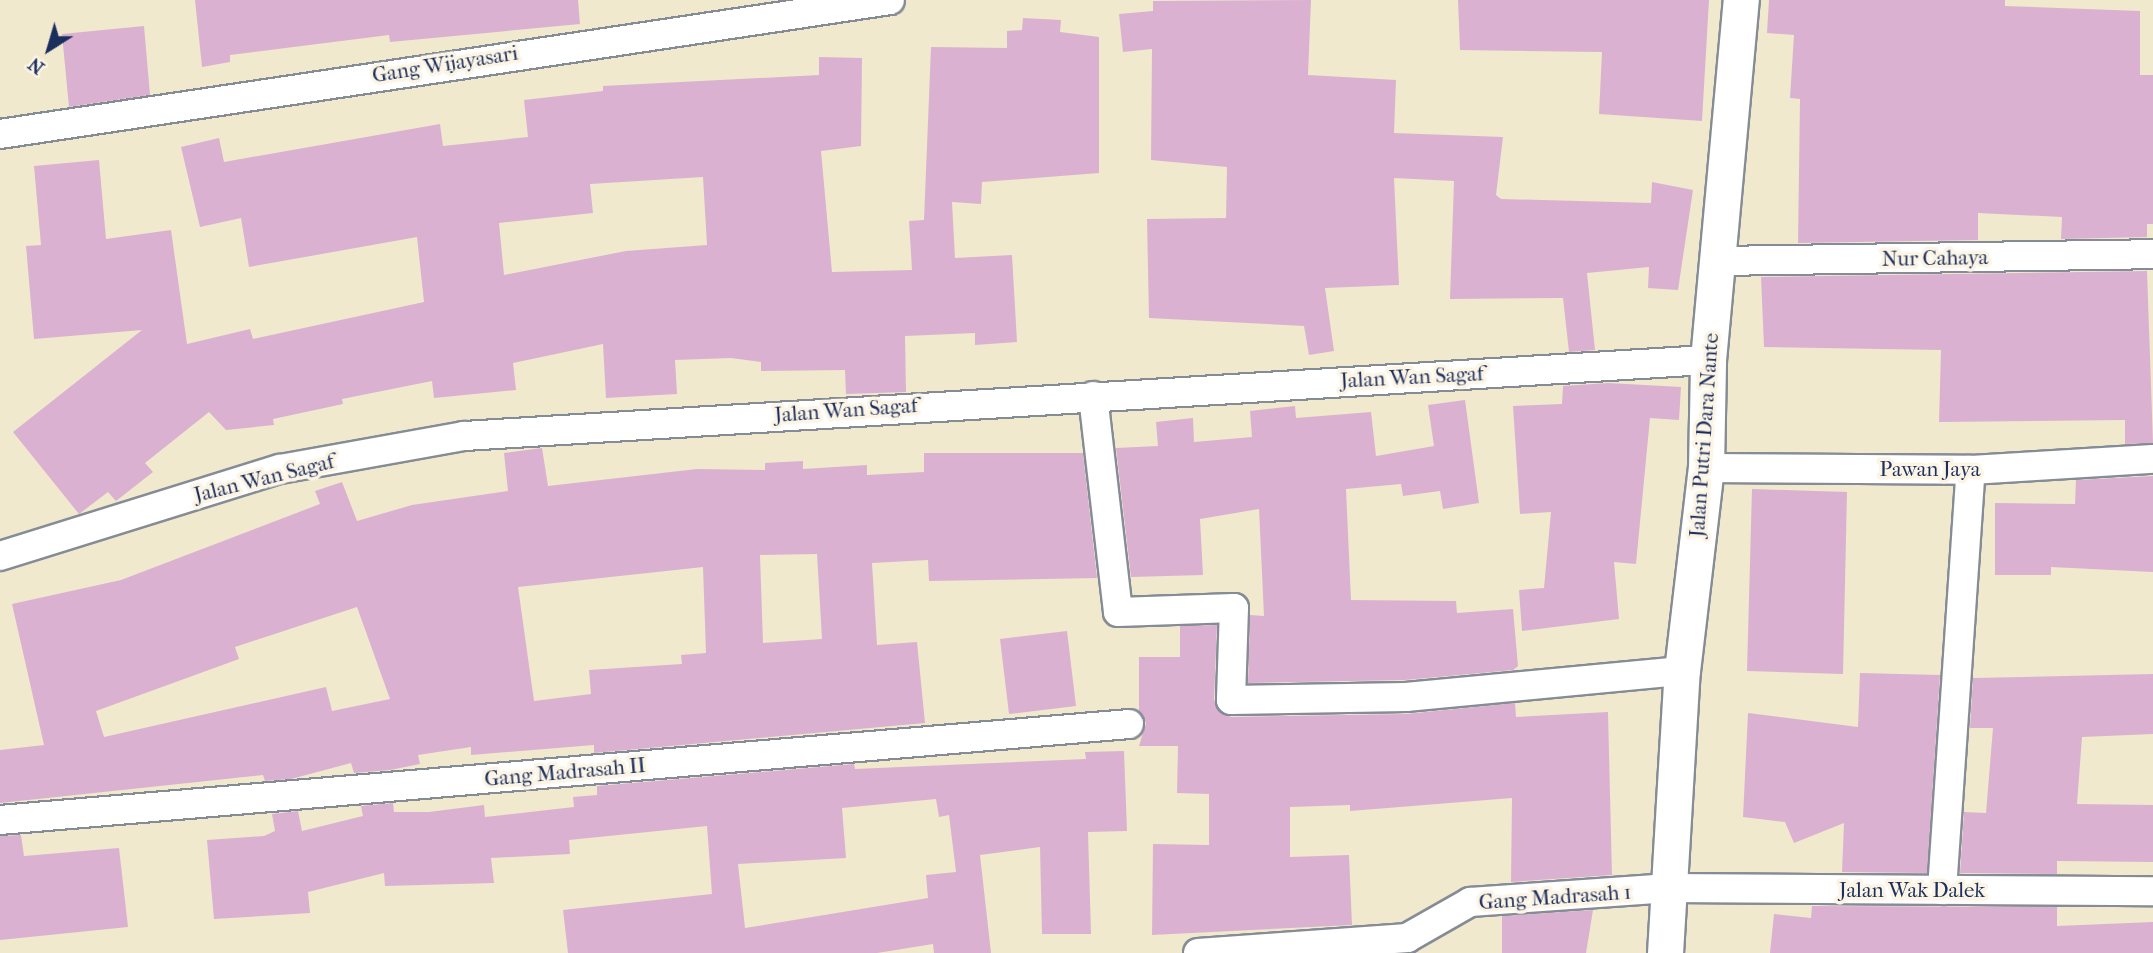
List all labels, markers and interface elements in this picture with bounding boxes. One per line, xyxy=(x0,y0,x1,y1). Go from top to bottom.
north arrow xyxy=(14,14,84,84)
street label: Gang Wijayasari xyxy=(370,40,520,88)
text: N xyxy=(24,53,49,79)
street label: Nur Cahaya xyxy=(1882,244,1988,272)
street label: Jalan Putri Dara Nante xyxy=(1684,332,1724,538)
street label: Jalan Wan Sagaf xyxy=(1340,361,1484,393)
street label: Jalan Wan Sagaf xyxy=(774,392,918,428)
street label: Jalan Wan Sagaf xyxy=(191,448,337,508)
street label: Pawan Jaya xyxy=(1879,456,1981,482)
street label: Gang Madrasah II xyxy=(483,752,647,792)
street label: Jalan Wak Dalek xyxy=(1839,877,1985,903)
street label: Gang Madrasah 1 xyxy=(1478,879,1632,915)

